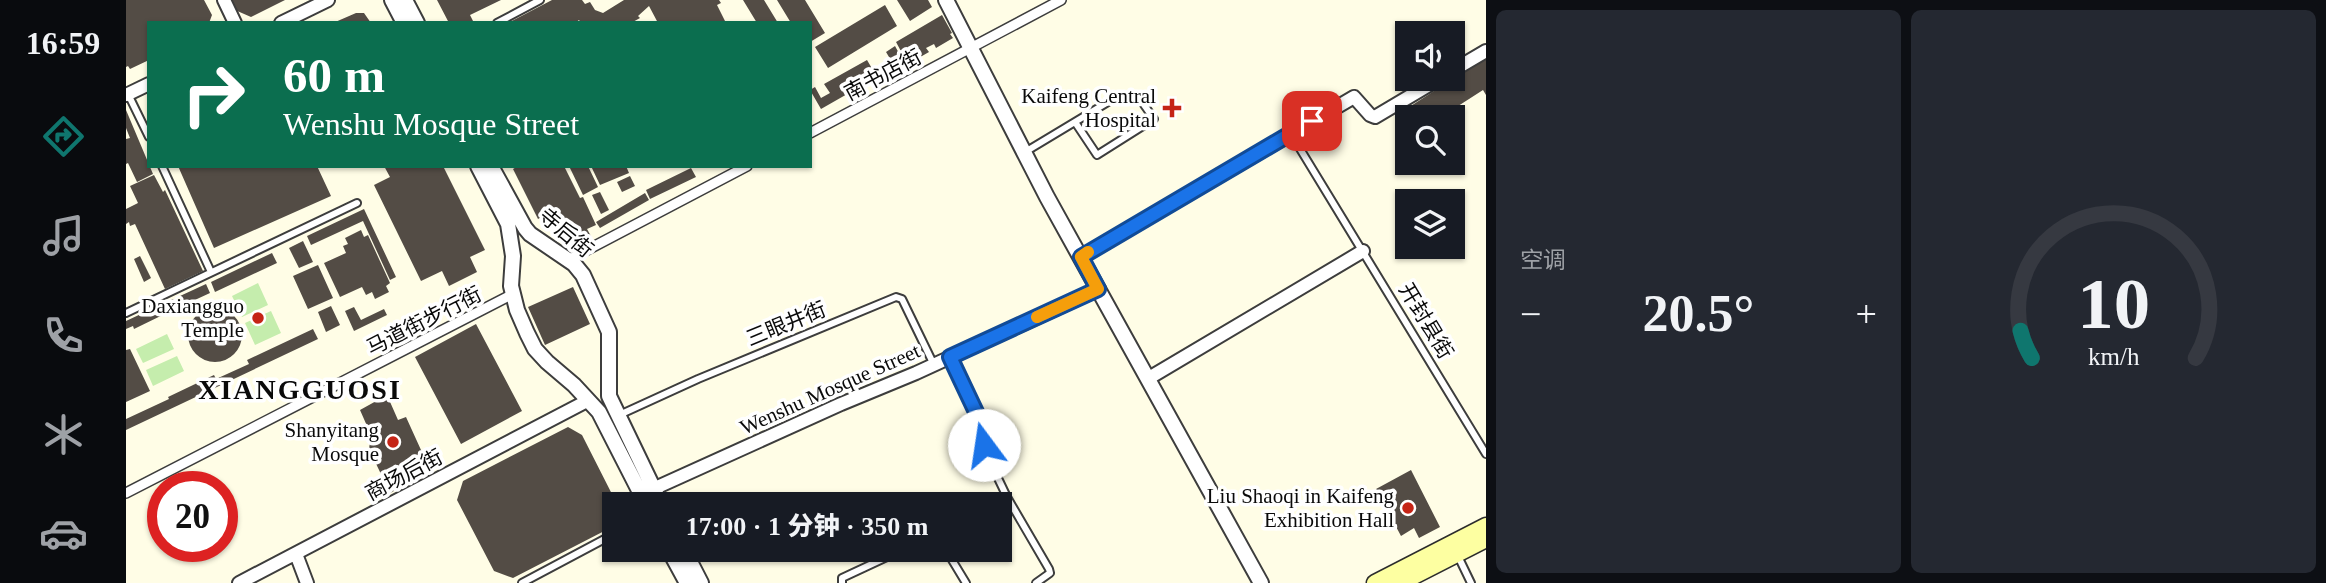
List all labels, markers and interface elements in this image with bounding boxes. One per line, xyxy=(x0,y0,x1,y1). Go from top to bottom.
map controls xyxy=(1395,21,1465,259)
button: sound xyxy=(1395,21,1465,91)
text: 16:59 xyxy=(26,25,100,61)
street label: 南书店街 xyxy=(840,45,926,105)
text: 60 m xyxy=(283,48,385,103)
icon: right xyxy=(168,49,259,140)
place label: Kaifeng Central Hospital xyxy=(1021,84,1156,132)
pin xyxy=(1282,91,1342,151)
marker: Kaifeng Central Hospital xyxy=(1162,98,1182,118)
icon: arrive xyxy=(1293,102,1331,140)
button: search xyxy=(1395,105,1465,175)
text: Wenshu Mosque Street xyxy=(283,106,579,142)
icon: directions xyxy=(39,112,88,161)
button: layers xyxy=(1395,189,1465,259)
street label: 寺后街 xyxy=(534,204,598,262)
icon: music xyxy=(39,211,88,260)
text: 空调 xyxy=(1520,248,1566,273)
text: 10 xyxy=(2077,263,2150,344)
street label: 开封县街 xyxy=(1394,279,1458,363)
street label: 马道街步行街 xyxy=(362,282,486,360)
text: 20.5° xyxy=(1643,285,1754,342)
text: − xyxy=(1520,293,1541,335)
text: + xyxy=(1856,293,1877,335)
place label: Daxiangguo Temple xyxy=(141,294,244,342)
street label: 三眼井街 xyxy=(743,297,829,351)
marker: Daxiangguo Temple xyxy=(250,310,266,326)
icon: phone xyxy=(39,311,88,360)
street label: Wenshu Mosque Street xyxy=(736,338,924,439)
text: km/h xyxy=(2088,342,2140,369)
district label: XIANGGUOSI xyxy=(198,374,402,405)
position arrow xyxy=(947,408,1021,482)
icon: climate xyxy=(39,410,88,459)
place label: Shanyitang Mosque xyxy=(285,418,379,466)
marker: Shanyitang Mosque xyxy=(385,434,401,450)
street label: 商场后街 xyxy=(361,445,447,505)
speed limit sign: 20 xyxy=(147,471,238,562)
place label: Liu Shaoqi in Kaifeng Exhibition Hall xyxy=(1207,484,1394,532)
marker: Liu Shaoqi in Kaifeng Exhibition Hall xyxy=(1400,500,1416,516)
icon: car xyxy=(39,509,88,558)
text: 17:00 · 1 分钟 · 350 m xyxy=(686,512,928,541)

